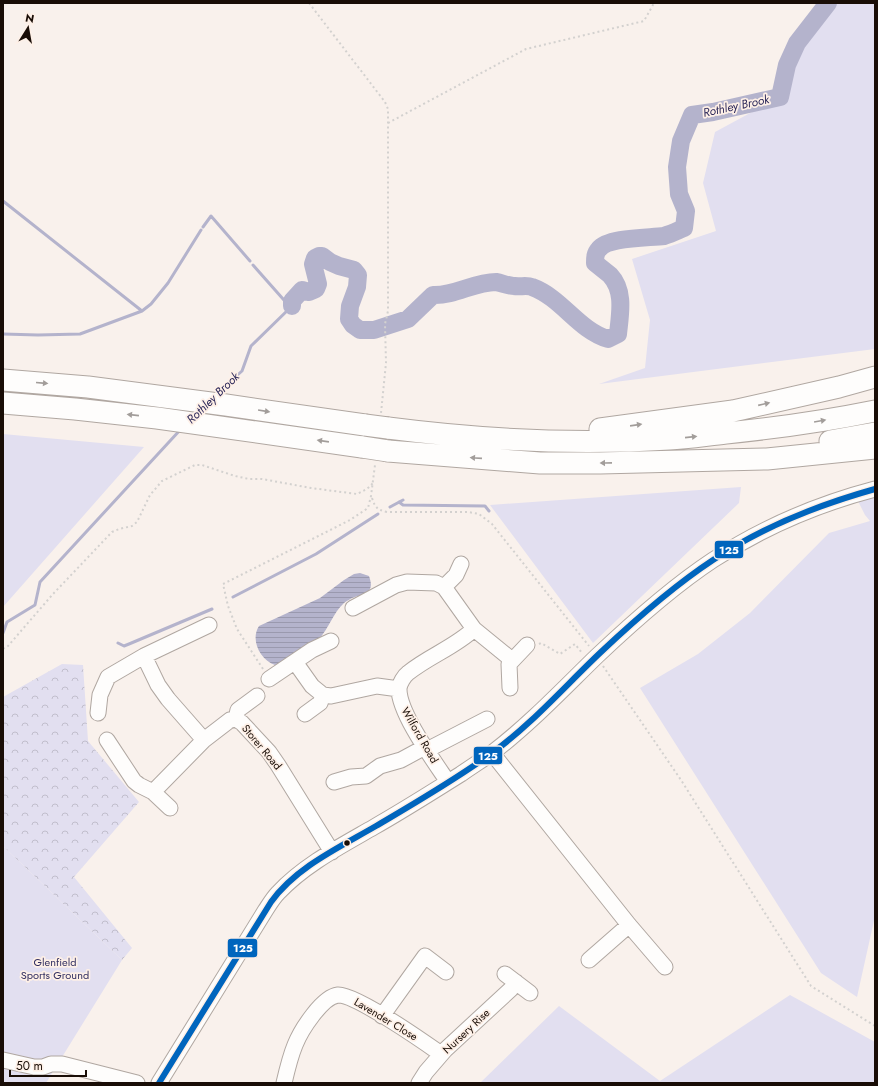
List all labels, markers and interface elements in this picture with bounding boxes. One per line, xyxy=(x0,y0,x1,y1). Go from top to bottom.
north arrow xyxy=(8,8,48,48)
text: N xyxy=(24,9,36,27)
water label: Rothley Brook xyxy=(701,90,772,122)
water label: Rothley Brook xyxy=(183,368,244,428)
one-way arrow xyxy=(36,380,48,387)
one-way arrow xyxy=(758,400,770,406)
one-way arrow xyxy=(258,408,270,414)
one-way arrow xyxy=(127,412,139,418)
one-way arrow xyxy=(814,418,827,424)
one-way arrow xyxy=(630,422,642,428)
one-way arrow xyxy=(685,434,698,440)
one-way arrow xyxy=(317,438,329,444)
one-way arrow xyxy=(470,455,482,462)
one-way arrow xyxy=(599,460,612,466)
line badge: 125 xyxy=(714,540,744,559)
text: 125 xyxy=(719,542,739,558)
street label: Wilford Road xyxy=(397,704,443,766)
street label: Storer Road xyxy=(238,721,286,773)
line badge: 125 xyxy=(473,746,503,765)
text: 125 xyxy=(478,748,498,764)
unlabelled marker xyxy=(342,838,352,848)
line badge: 125 xyxy=(227,938,258,958)
text: 125 xyxy=(233,940,253,956)
park label: Glenfield Sports Ground xyxy=(21,954,89,983)
street label: Lavender Close xyxy=(351,994,421,1044)
street label: Nursery Rise xyxy=(439,1005,493,1057)
scale bar xyxy=(10,1052,86,1078)
text: 50 m xyxy=(16,1057,43,1075)

